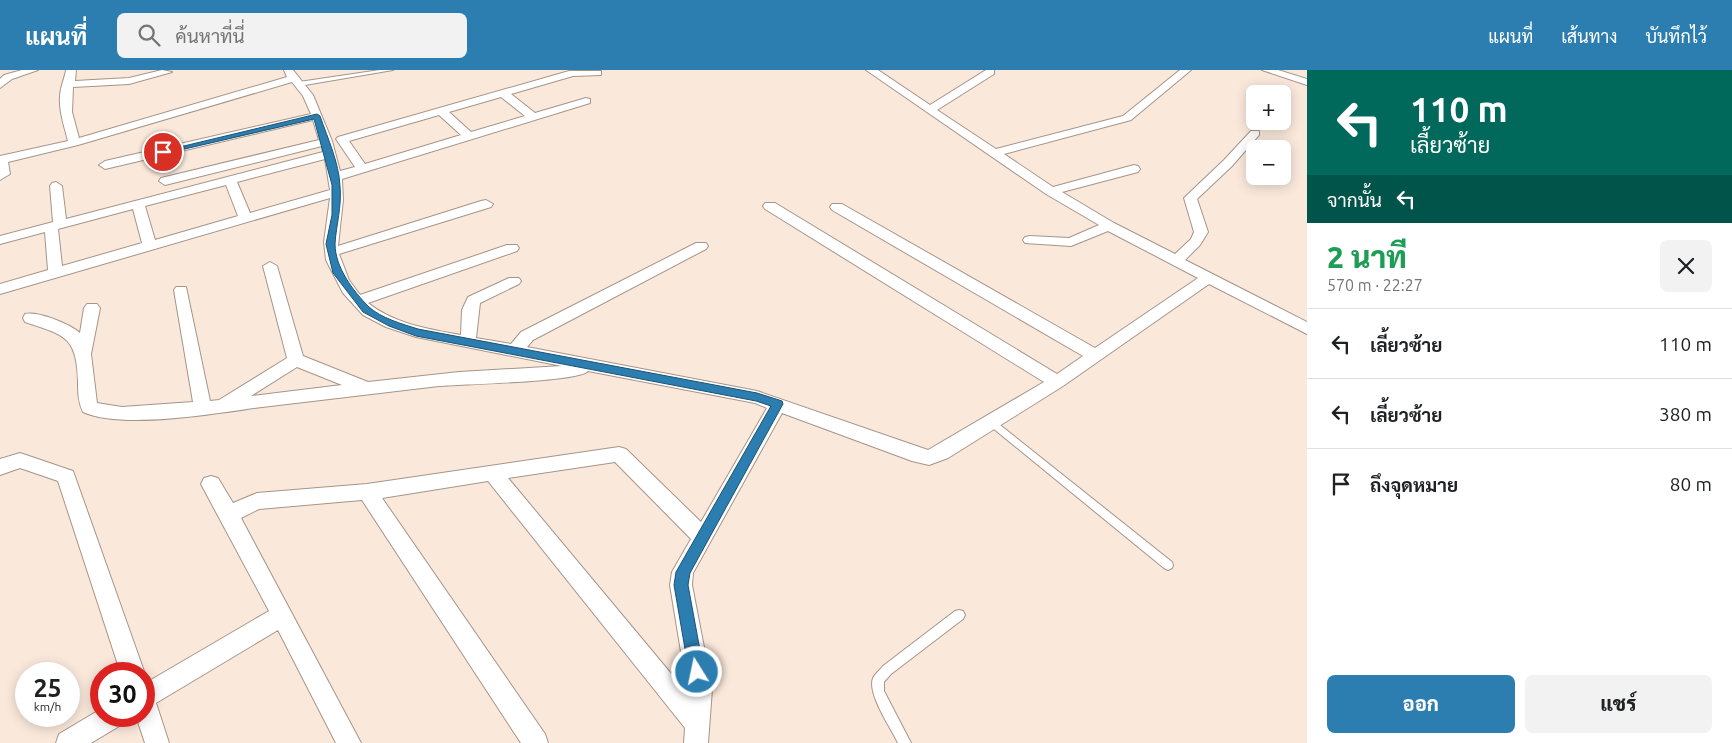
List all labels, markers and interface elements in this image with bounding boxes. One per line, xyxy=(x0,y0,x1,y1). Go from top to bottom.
search box xyxy=(117,13,467,58)
icon: search xyxy=(135,21,163,49)
text: แผนที่ xyxy=(25,23,87,50)
text: ค้นหาที่นี่ xyxy=(175,25,245,47)
text: แผนที่ xyxy=(1488,26,1533,46)
text: เส้นทาง xyxy=(1561,26,1617,46)
text: บันทึกไว้ xyxy=(1645,26,1707,46)
map controls xyxy=(1246,85,1291,185)
button: + xyxy=(1246,85,1291,130)
text: 110 m xyxy=(1410,89,1508,129)
icon: left xyxy=(1327,90,1392,155)
pin xyxy=(142,131,184,173)
text: เลี้ยวซ้าย xyxy=(1410,132,1490,157)
icon: arrive xyxy=(149,138,177,166)
button: − xyxy=(1246,140,1291,185)
icon: left xyxy=(1392,185,1420,213)
text: จากนั้น xyxy=(1327,189,1382,211)
text: 2 นาที xyxy=(1327,240,1407,274)
button: close xyxy=(1660,240,1712,292)
text: 570 m · 22:27 xyxy=(1327,276,1423,294)
icon: left xyxy=(1327,330,1355,358)
text: 110 m xyxy=(1659,333,1712,355)
text: เลี้ยวซ้าย xyxy=(1370,334,1442,356)
icon: left xyxy=(1327,400,1355,428)
text: 380 m xyxy=(1659,403,1712,425)
text: เลี้ยวซ้าย xyxy=(1370,404,1442,426)
icon: arrive xyxy=(1327,470,1355,498)
text: 80 m xyxy=(1670,473,1712,495)
text: ถึงจุดหมาย xyxy=(1370,474,1458,496)
position arrow xyxy=(670,645,722,697)
speed limit sign: 30 xyxy=(90,662,155,727)
text: 25 xyxy=(33,674,62,702)
button: ออก xyxy=(1327,675,1515,733)
button: แชร์ xyxy=(1525,675,1712,733)
text: km/h xyxy=(34,700,61,713)

